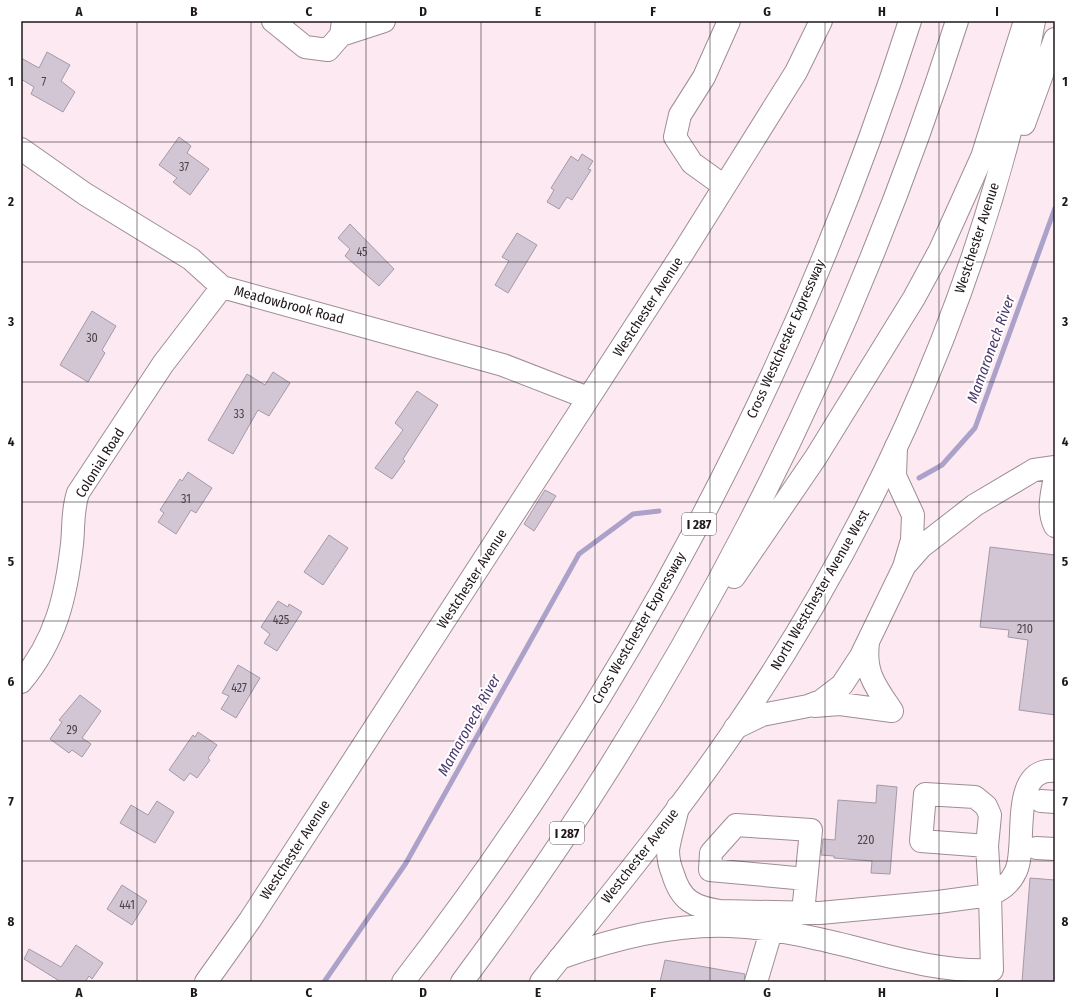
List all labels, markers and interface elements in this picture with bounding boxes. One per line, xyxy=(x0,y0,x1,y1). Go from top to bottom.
text: A xyxy=(74,4,83,19)
text: B xyxy=(190,4,198,19)
text: C xyxy=(306,4,313,19)
text: D xyxy=(419,4,427,19)
text: E xyxy=(535,4,541,19)
text: F xyxy=(650,4,656,19)
text: G xyxy=(763,4,771,19)
text: H xyxy=(878,4,886,19)
text: I xyxy=(995,4,999,19)
text: 1 xyxy=(8,74,14,89)
text: 1 xyxy=(1062,74,1068,89)
house number: 7 xyxy=(42,75,47,89)
house number: 37 xyxy=(179,160,189,174)
street label: Westchester Avenue xyxy=(951,180,1003,296)
text: 2 xyxy=(7,194,14,209)
text: 2 xyxy=(1061,194,1068,209)
house number: 45 xyxy=(356,245,368,259)
street label: Westchester Avenue xyxy=(609,254,687,360)
street label: Cross Westchester Expressway xyxy=(743,256,829,421)
street label: Meadowbrook Road xyxy=(232,282,346,328)
water label: Mamaroneck River xyxy=(963,292,1019,405)
text: 3 xyxy=(7,314,14,329)
text: 3 xyxy=(1061,314,1068,329)
house number: 30 xyxy=(86,331,98,345)
house number: 33 xyxy=(234,407,244,421)
street label: Colonial Road xyxy=(72,425,128,501)
text: 4 xyxy=(8,434,15,449)
text: 4 xyxy=(1062,434,1069,449)
house number: 31 xyxy=(181,492,191,506)
street label: North Westchester Avenue West xyxy=(767,506,873,673)
road number: I 287 xyxy=(682,513,716,535)
street label: Westchester Avenue xyxy=(433,526,511,632)
street label: Cross Westchester Expressway xyxy=(589,548,690,707)
text: 5 xyxy=(8,554,14,569)
text: 5 xyxy=(1062,554,1068,569)
house number: 425 xyxy=(273,613,290,627)
house number: 210 xyxy=(1017,622,1033,636)
water label: Mamaroneck River xyxy=(434,670,505,779)
text: 6 xyxy=(8,674,15,689)
text: 6 xyxy=(1062,674,1069,689)
house number: 427 xyxy=(231,681,247,695)
house number: 29 xyxy=(66,723,78,737)
text: 7 xyxy=(8,794,14,809)
text: 7 xyxy=(1062,794,1068,809)
street label: Westchester Avenue xyxy=(256,797,334,903)
street label: Westchester Avenue xyxy=(598,805,682,907)
road number: I 287 xyxy=(550,822,584,844)
house number: 220 xyxy=(858,833,874,847)
house number: 441 xyxy=(119,898,135,912)
text: 8 xyxy=(8,914,15,929)
text: 8 xyxy=(1062,914,1069,929)
text: A xyxy=(74,985,83,1000)
text: B xyxy=(190,985,198,1000)
text: C xyxy=(306,985,313,1000)
text: D xyxy=(419,985,427,1000)
text: E xyxy=(535,985,541,1000)
text: F xyxy=(650,985,656,1000)
text: G xyxy=(763,985,771,1000)
text: H xyxy=(878,985,886,1000)
text: I xyxy=(995,985,999,1000)

